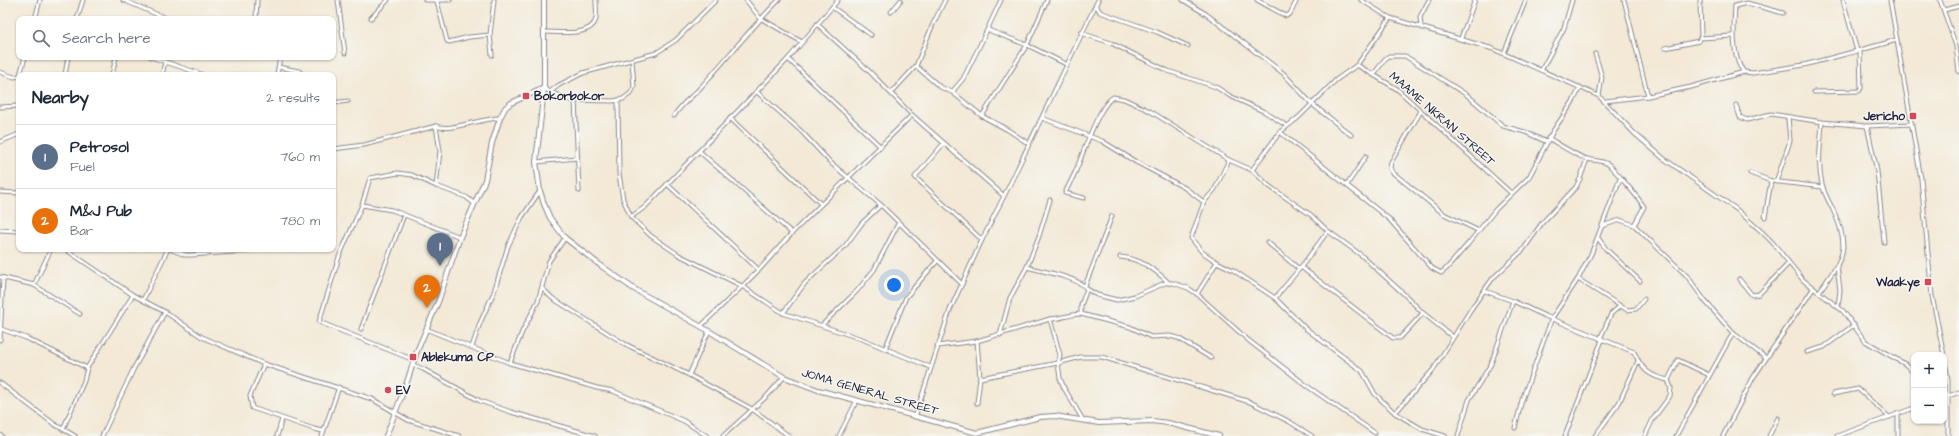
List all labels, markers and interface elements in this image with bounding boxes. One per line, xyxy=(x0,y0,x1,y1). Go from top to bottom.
search box xyxy=(16,16,336,60)
icon: search xyxy=(30,27,52,49)
text: Search here xyxy=(62,28,151,49)
street label: MAAME NKRAN STREET xyxy=(1385,68,1499,170)
text: Nearby xyxy=(32,86,89,110)
place label: Bokorbokor xyxy=(534,88,605,105)
text: 2 results xyxy=(266,89,320,107)
marker: Bokorbokor xyxy=(521,91,531,101)
place label: Jericho xyxy=(1862,108,1905,125)
marker: Jericho xyxy=(1908,111,1918,121)
text: Petrosol xyxy=(70,137,129,158)
text: 1 xyxy=(44,148,46,166)
text: 760 m xyxy=(280,148,320,166)
text: Fuel xyxy=(70,158,95,176)
text: M&J Pub xyxy=(70,201,132,222)
text: 2 xyxy=(41,212,49,230)
text: 780 m xyxy=(280,212,320,230)
text: Bar xyxy=(70,222,93,240)
pin: 1 xyxy=(427,233,453,266)
place label: Waakye xyxy=(1875,274,1921,292)
pin: 2 xyxy=(414,275,440,308)
your location xyxy=(884,275,904,295)
marker: Waakye xyxy=(1923,277,1933,287)
place label: Ablekuma CP xyxy=(421,349,494,366)
marker: Ablekuma CP xyxy=(408,352,418,362)
map controls xyxy=(1911,352,1947,424)
button: + xyxy=(1911,352,1947,388)
street label: JOMA GENERAL STREET xyxy=(800,364,941,420)
place label: EV xyxy=(396,382,411,399)
marker: EV xyxy=(383,385,393,395)
button: − xyxy=(1911,388,1947,424)

